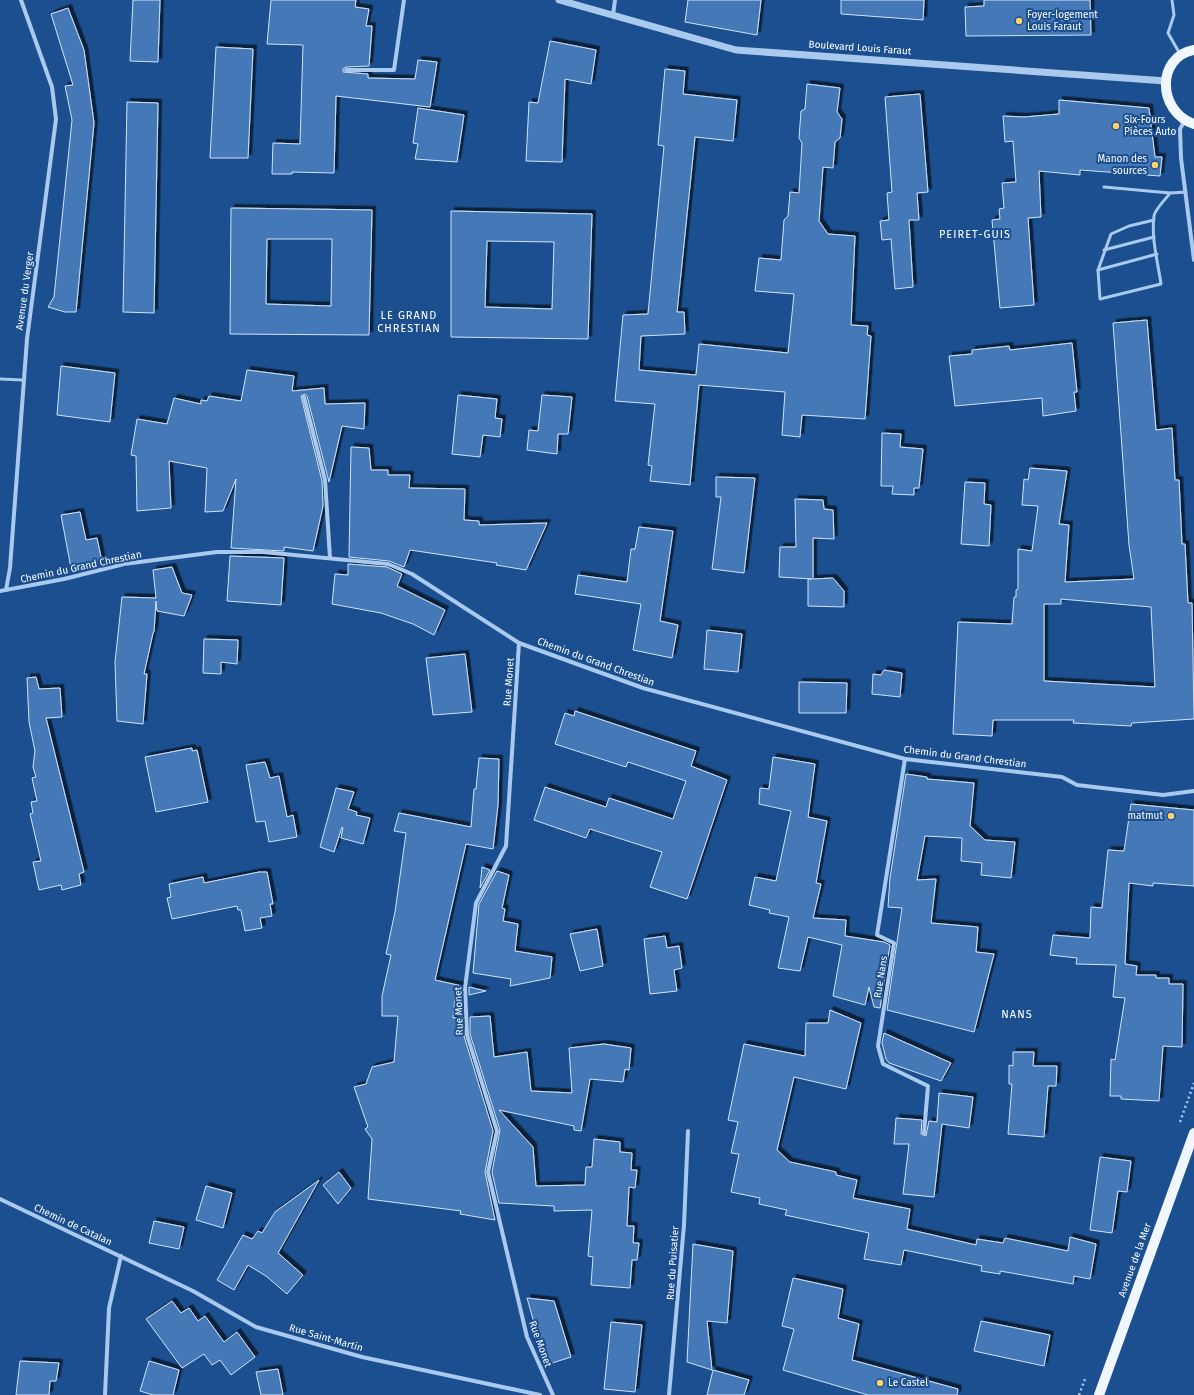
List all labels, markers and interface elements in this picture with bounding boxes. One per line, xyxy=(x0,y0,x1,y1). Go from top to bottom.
place label: Foyer-logement Louis Faraut xyxy=(1027,9,1098,33)
marker: Foyer-logement Louis Faraut xyxy=(1014,16,1024,26)
street label: Boulevard Louis Faraut xyxy=(808,38,912,58)
place label: Six-Fours Pièces Auto xyxy=(1124,114,1176,138)
marker: Six-Fours Pièces Auto xyxy=(1111,121,1121,131)
place label: Manon des sources xyxy=(1097,153,1147,177)
marker: Manon des sources xyxy=(1150,160,1160,170)
district label: PEIRET-GUIS xyxy=(939,228,1011,241)
street label: Avenue du Verger xyxy=(14,251,36,331)
district label: LE GRAND CHRESTIAN xyxy=(377,309,441,335)
street label: Chemin du Grand Chrestian xyxy=(19,548,143,586)
street label: Chemin du Grand Chrestian xyxy=(536,635,656,689)
street label: Rue Monet xyxy=(501,657,517,707)
street label: Chemin du Grand Chrestian xyxy=(903,744,1027,770)
place label: matmut xyxy=(1127,810,1163,822)
marker: matmut xyxy=(1166,811,1176,821)
street label: Rue Nans xyxy=(872,955,890,999)
street label: Rue Monet xyxy=(452,986,466,1035)
district label: NANS xyxy=(1001,1008,1033,1021)
street label: Chemin de Catalan xyxy=(32,1202,114,1248)
street label: Avenue de la Mer xyxy=(1116,1221,1154,1299)
street label: Rue du Puisatier xyxy=(664,1225,682,1301)
street label: Rue Monet xyxy=(526,1319,554,1369)
street label: Rue Saint-Martin xyxy=(288,1322,364,1354)
place label: Le Castel xyxy=(888,1377,928,1389)
marker: Le Castel xyxy=(875,1378,885,1388)

